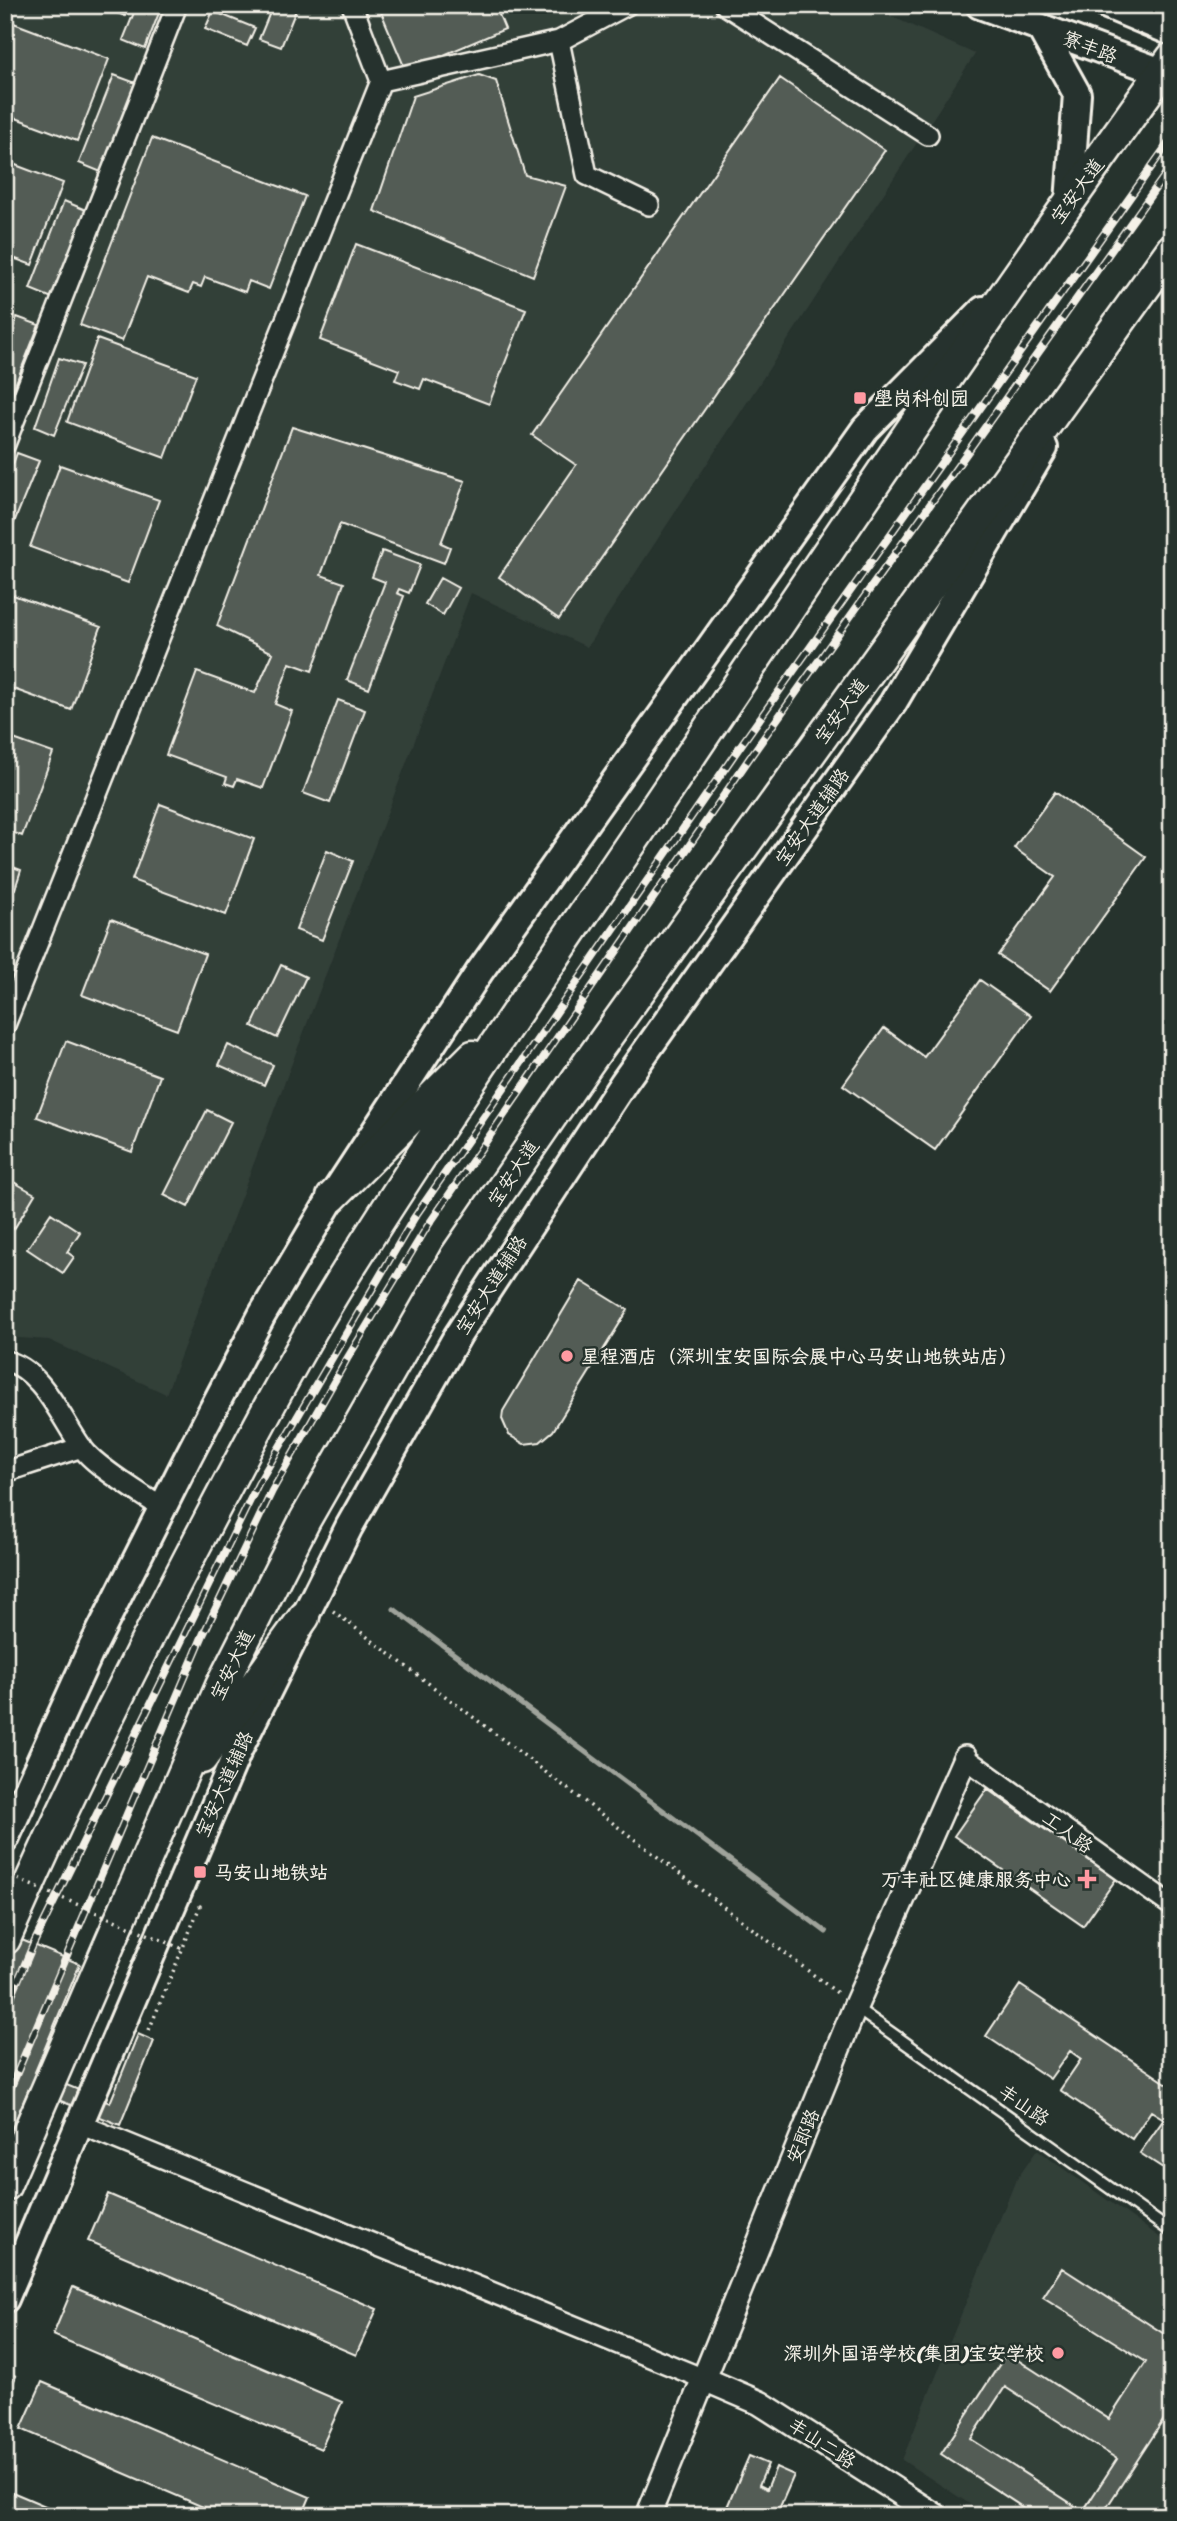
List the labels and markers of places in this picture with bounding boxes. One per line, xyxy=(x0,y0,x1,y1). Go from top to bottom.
place label: 壆岗科创园 xyxy=(874,382,969,415)
marker: 壆岗科创园 xyxy=(852,390,868,406)
place label: 星程酒店（深圳宝安国际会展中心马安山地铁站店） xyxy=(581,1340,1018,1373)
marker: 星程酒店（深圳宝安国际会展中心马安山地铁站店） xyxy=(559,1348,575,1364)
place label: 马安山地铁站 xyxy=(214,1856,328,1889)
place label: 万丰社区健康服务中心 xyxy=(881,1863,1071,1896)
marker: 马安山地铁站 xyxy=(192,1864,208,1880)
marker: 万丰社区健康服务中心 xyxy=(1077,1869,1097,1889)
place label: 深圳外国语学校(集团)宝安学校 xyxy=(784,2337,1044,2370)
marker: 深圳外国语学校(集团)宝安学校 xyxy=(1050,2345,1066,2361)

